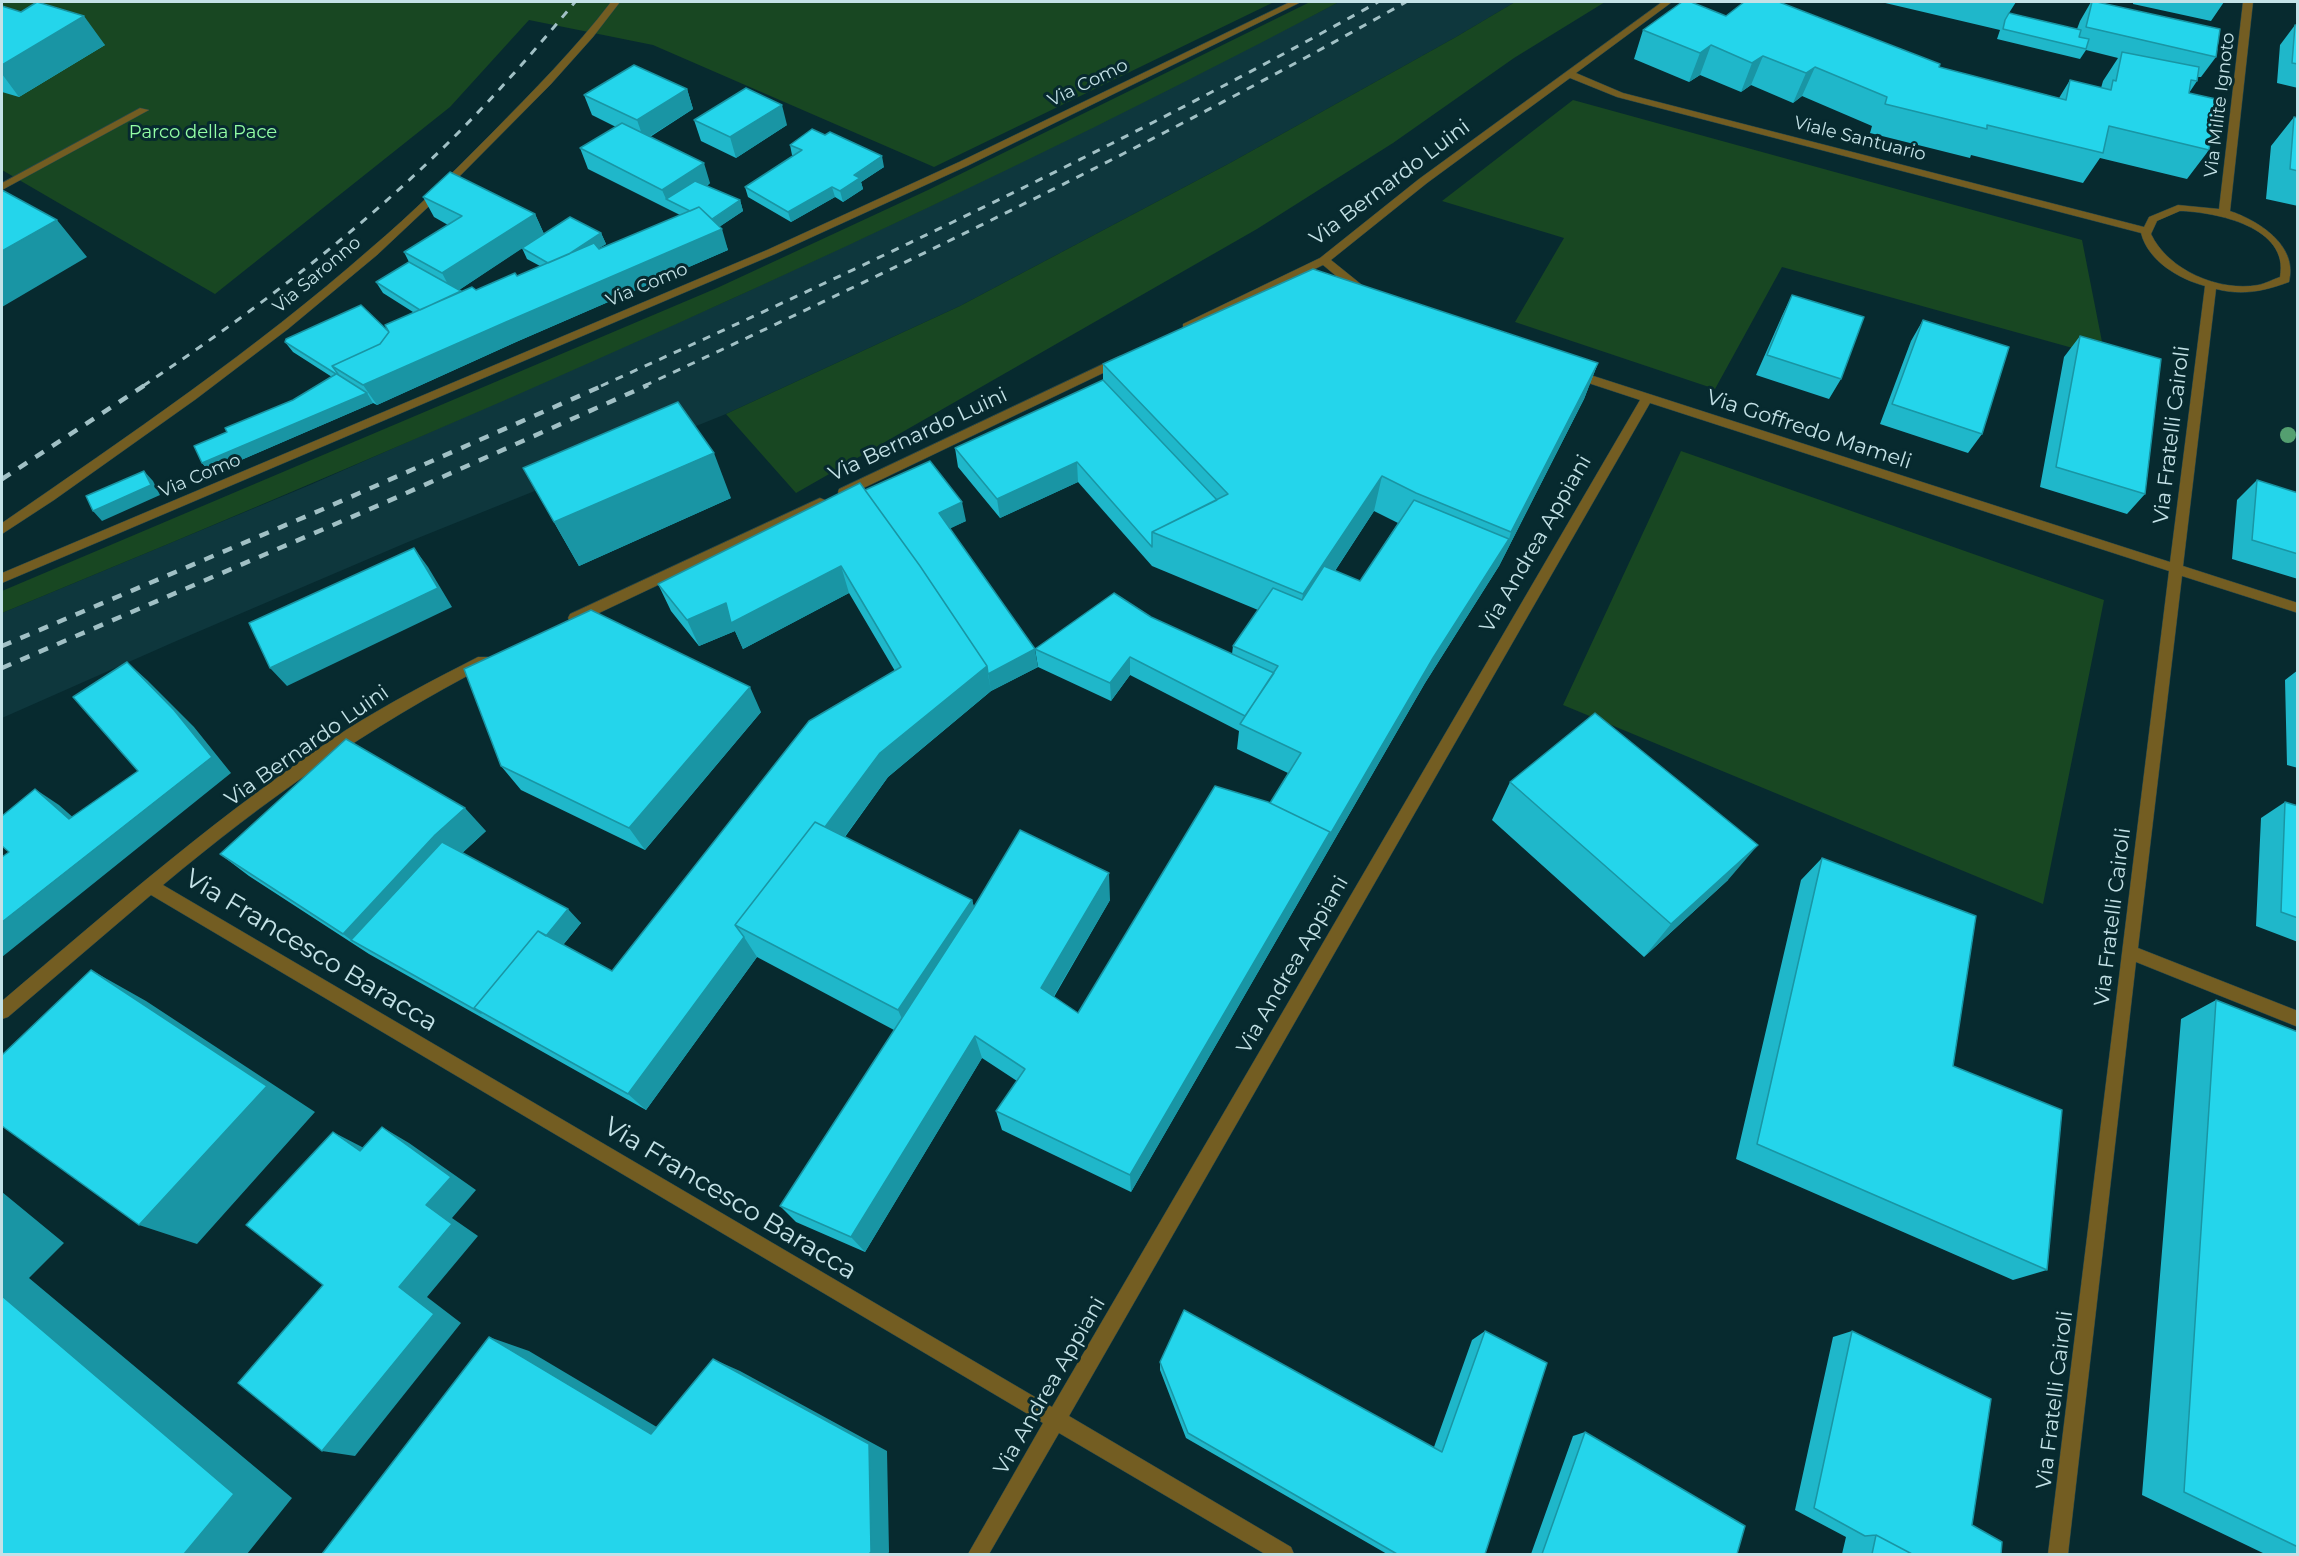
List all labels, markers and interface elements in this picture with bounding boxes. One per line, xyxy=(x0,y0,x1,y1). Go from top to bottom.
street label: Via Milite Ignoto xyxy=(2200,31,2240,179)
street label: Via Como xyxy=(1044,54,1132,112)
street label: Viale Santuario xyxy=(1792,112,1928,166)
street label: Via Bernardo Luini xyxy=(1305,115,1475,251)
park label: Parco della Pace xyxy=(129,122,277,144)
street label: Via Saronno xyxy=(269,232,365,318)
street label: Via Como xyxy=(603,258,691,312)
street label: Via Fratelli Cairoli xyxy=(2149,344,2195,526)
street label: Via Bernardo Luini xyxy=(825,383,1011,487)
street label: Via Goffredo Mameli xyxy=(1703,385,1915,475)
street label: Via Como xyxy=(156,449,244,503)
street label: Via Andrea Appiani xyxy=(1475,451,1597,637)
street label: Via Bernardo Luini xyxy=(220,680,394,812)
street label: Via Fratelli Cairoli xyxy=(2090,826,2136,1008)
street label: Via Francesco Baracca xyxy=(179,863,443,1039)
street label: Via Andrea Appiani xyxy=(1232,872,1354,1058)
street label: Via Francesco Baracca xyxy=(598,1111,862,1287)
street label: Via Andrea Appiani xyxy=(989,1293,1111,1479)
street label: Via Fratelli Cairoli xyxy=(2032,1309,2078,1491)

